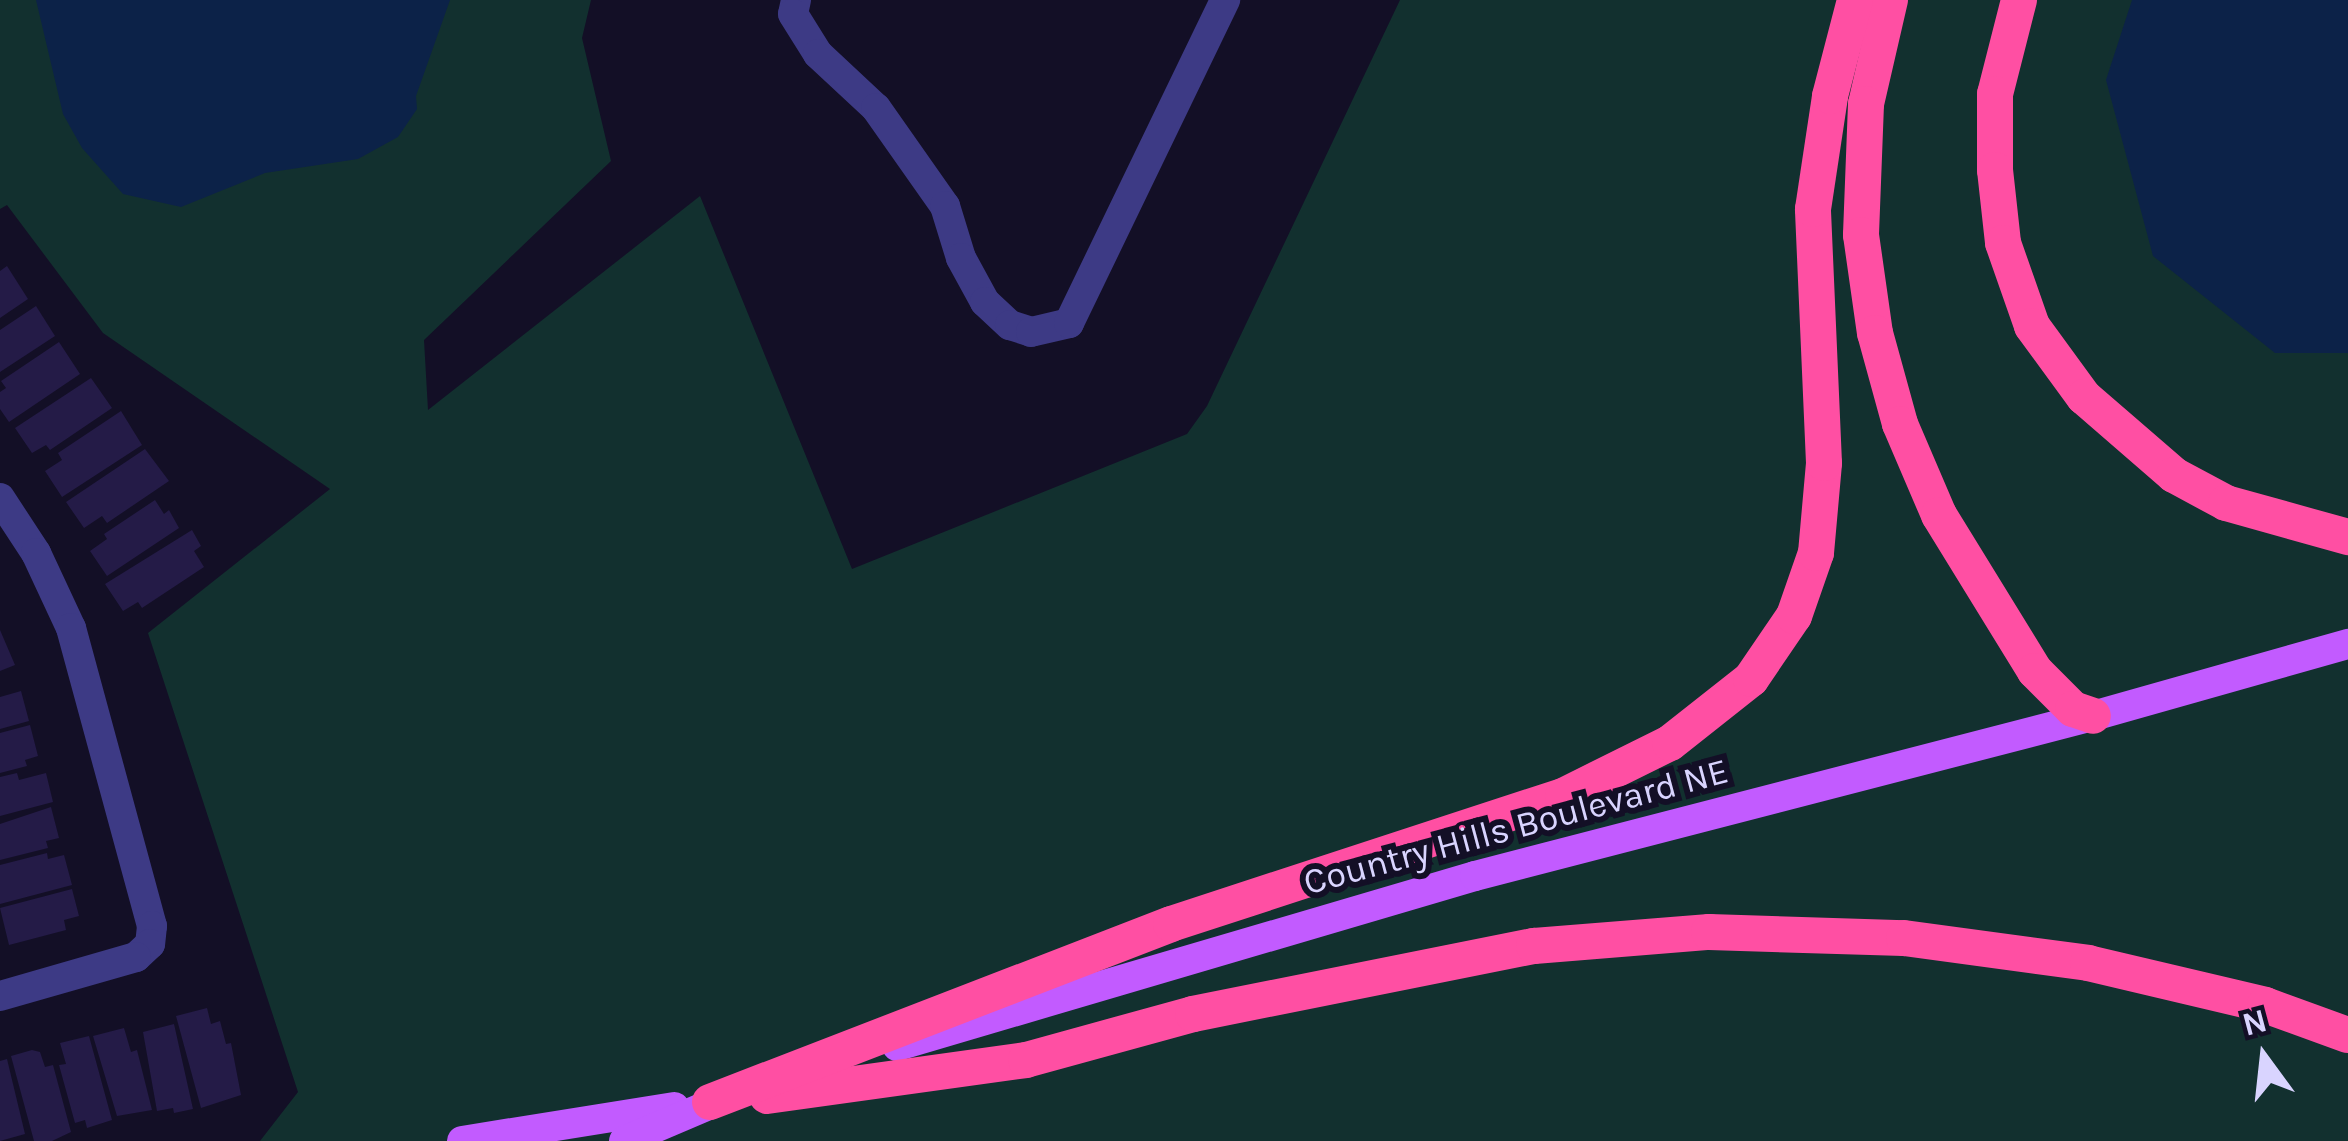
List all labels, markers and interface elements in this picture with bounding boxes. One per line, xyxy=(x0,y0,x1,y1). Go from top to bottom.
street label: Country Hills Boulevard NE xyxy=(1299,750,1733,904)
north arrow xyxy=(2204,997,2324,1117)
text: N xyxy=(2238,1001,2271,1044)

